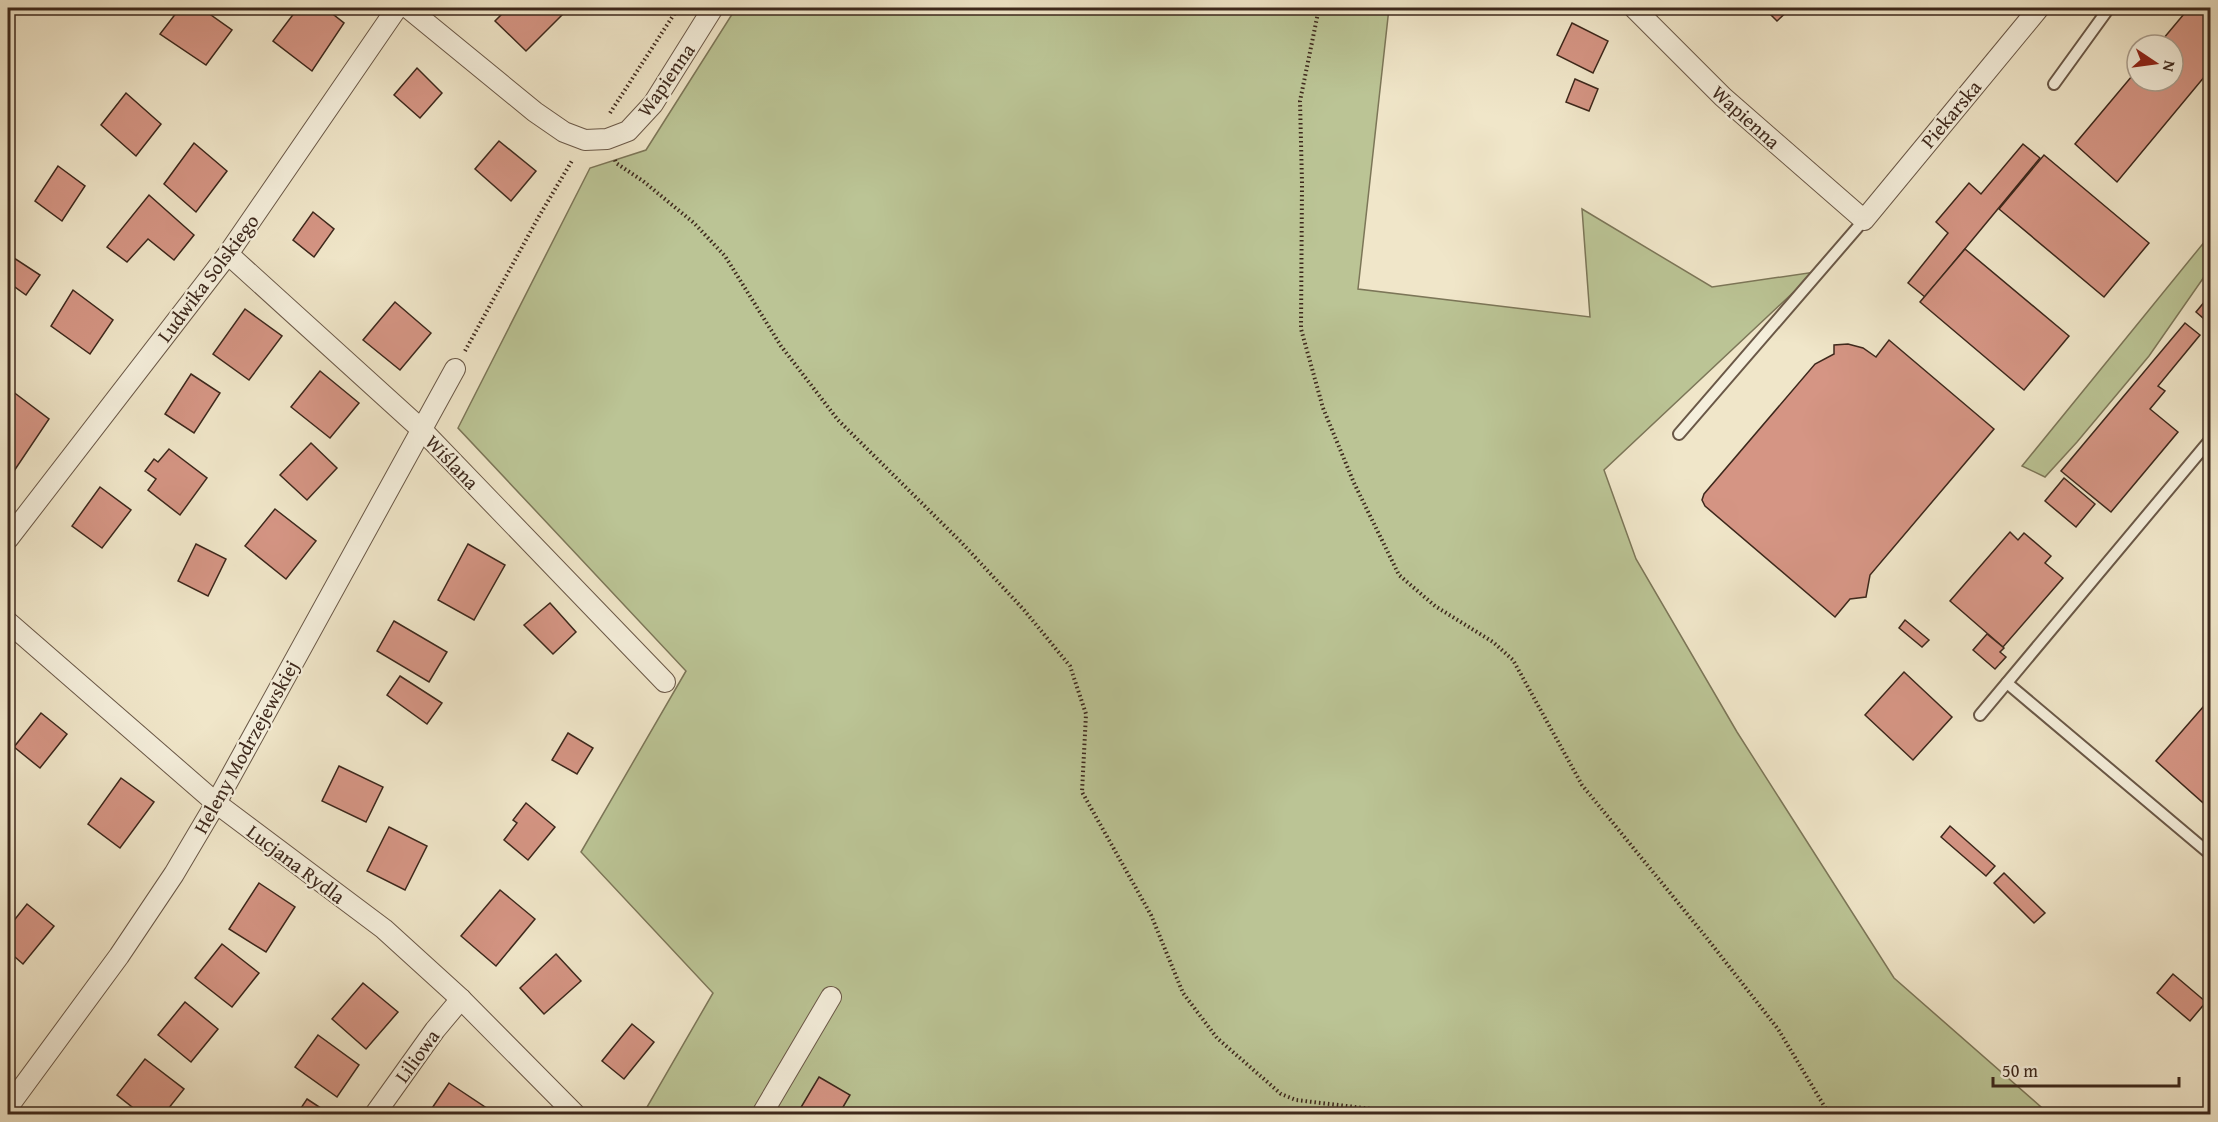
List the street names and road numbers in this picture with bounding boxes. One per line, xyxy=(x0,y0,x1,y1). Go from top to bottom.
street label: Wapienna xyxy=(630,37,702,122)
street label: Piekarska xyxy=(1913,73,1988,154)
street label: Wapienna xyxy=(1706,78,1787,156)
street label: Ludwika Solskiego xyxy=(150,208,265,348)
street label: Wiślana xyxy=(419,428,486,496)
street label: Heleny Modrzejewskiej xyxy=(186,655,305,839)
street label: Lucjana Rydla xyxy=(241,817,352,911)
street label: Liliowa xyxy=(387,1023,446,1088)

